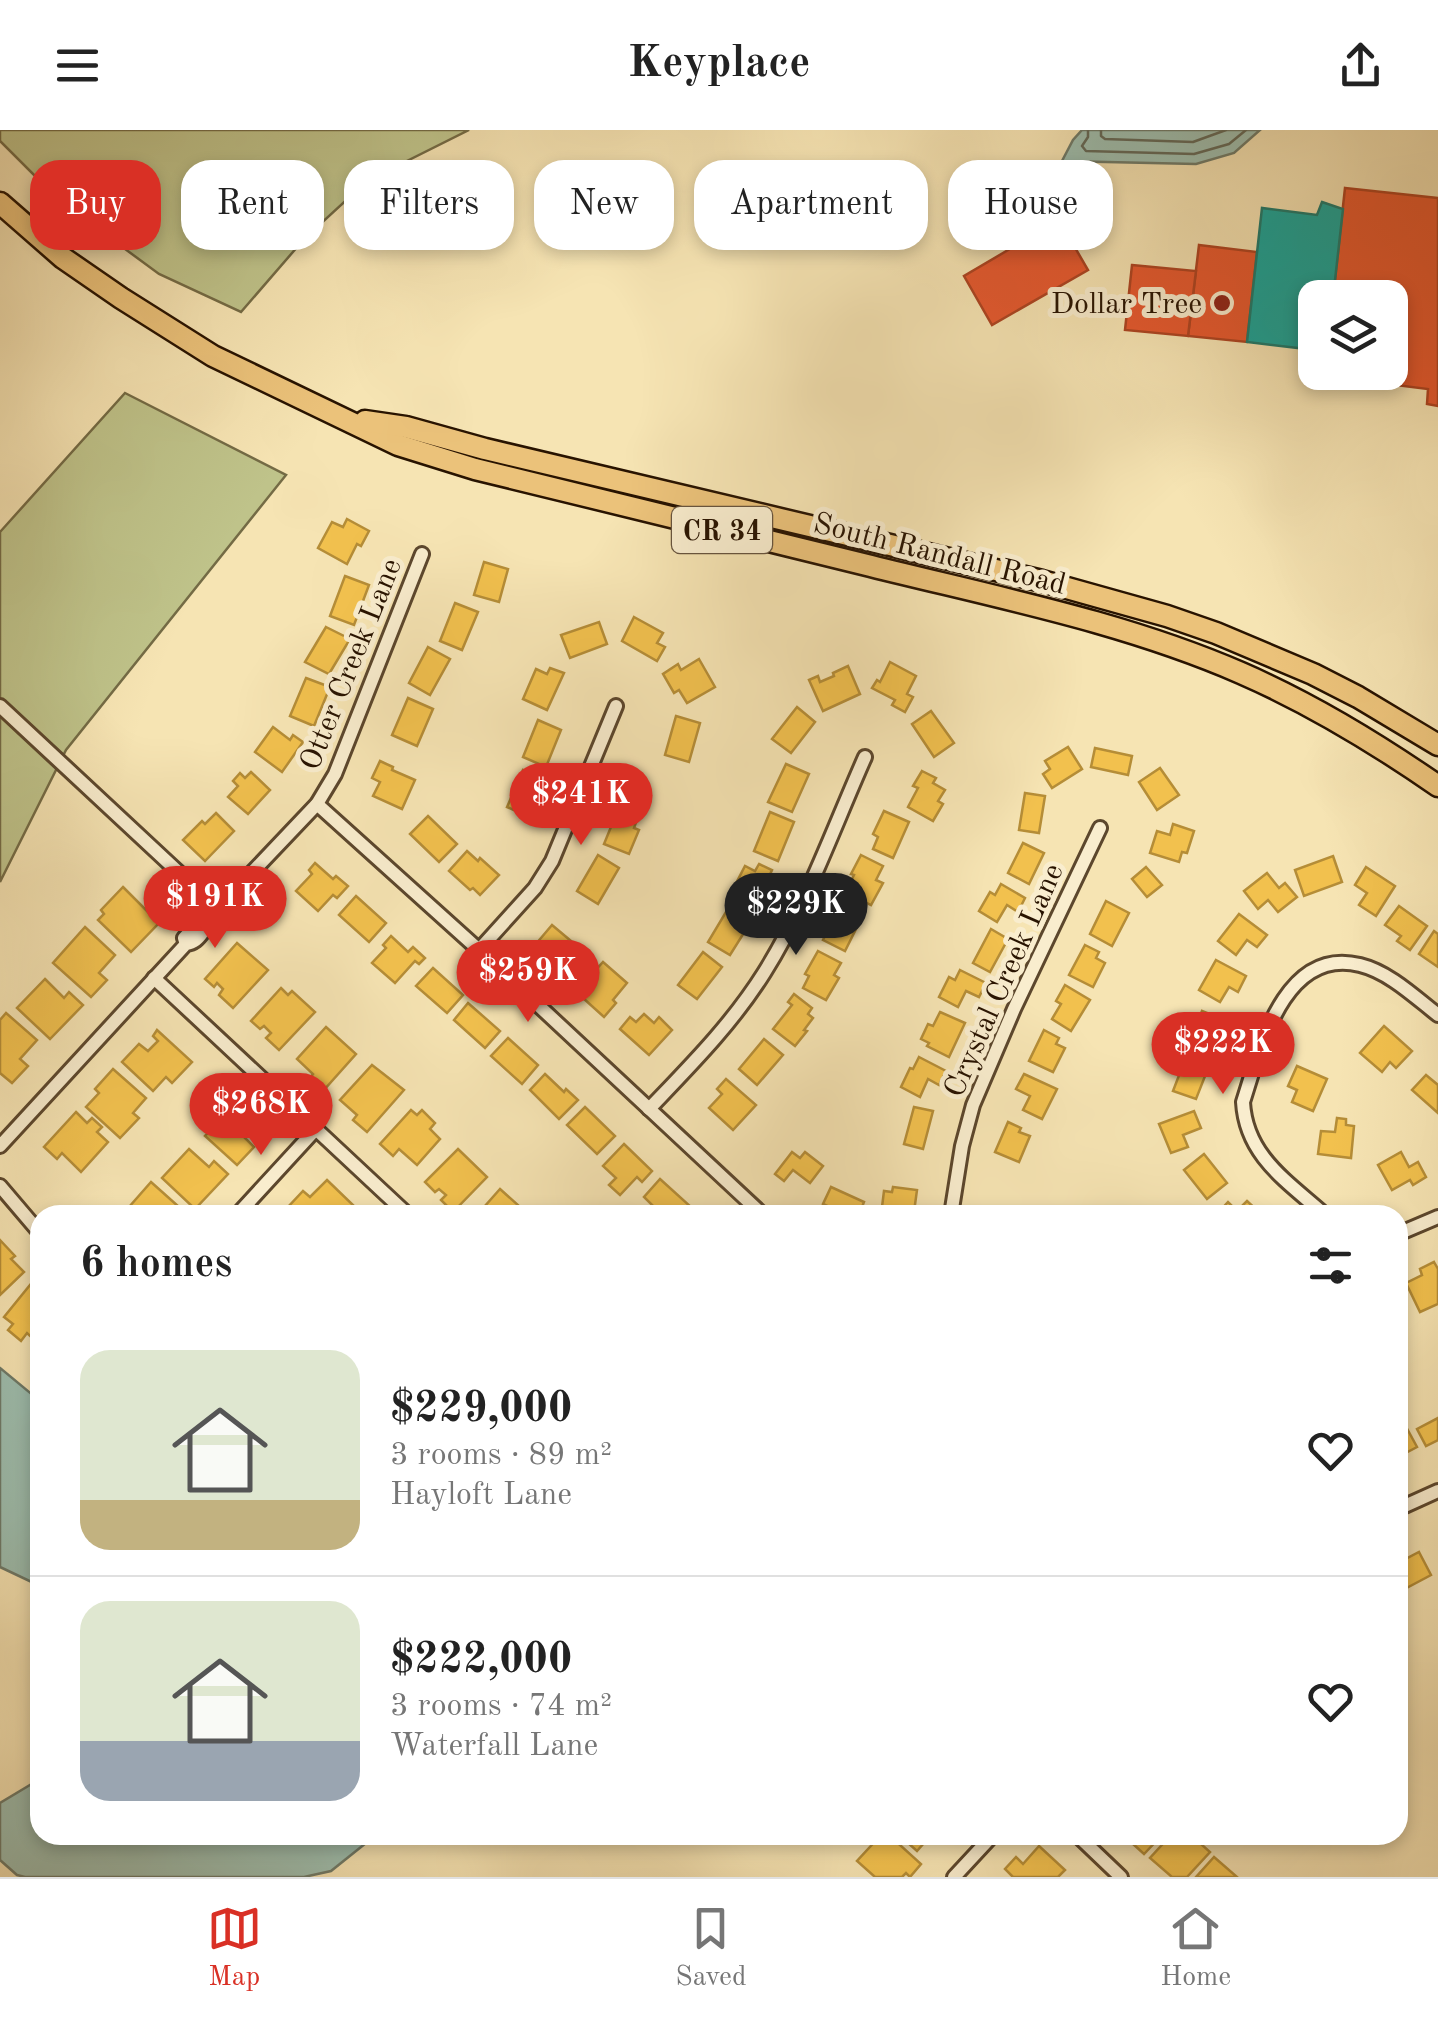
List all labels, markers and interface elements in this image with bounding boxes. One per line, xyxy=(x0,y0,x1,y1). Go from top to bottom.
icon: menu xyxy=(50,38,105,93)
icon: share xyxy=(1333,38,1388,93)
text: Keyplace xyxy=(628,42,810,87)
chip: Buy xyxy=(30,160,161,250)
chip: Rent xyxy=(181,160,324,250)
chip: Filters xyxy=(344,160,514,250)
chip: New xyxy=(534,160,674,250)
chip: Apartment xyxy=(694,160,928,250)
chip: House xyxy=(948,160,1113,250)
map controls xyxy=(1298,280,1408,390)
button: layers xyxy=(1298,280,1408,390)
place label: Dollar Tree xyxy=(1051,290,1202,320)
marker: Dollar Tree xyxy=(1211,292,1233,314)
road number: CR 34 xyxy=(672,507,772,553)
street label: South Randall Road xyxy=(810,509,1069,601)
street label: Otter Creek Lane xyxy=(296,555,408,775)
pin: $241K xyxy=(511,763,651,848)
text: $241K xyxy=(532,779,630,811)
street label: Crystal Creek Lane xyxy=(940,860,1070,1102)
pin: $191K xyxy=(145,866,285,951)
pin: $229K xyxy=(726,873,866,958)
text: $191K xyxy=(166,882,264,914)
text: $229K xyxy=(747,889,845,921)
pin: $259K xyxy=(458,940,598,1025)
text: $259K xyxy=(479,956,577,988)
pin: $222K xyxy=(1153,1012,1293,1097)
text: $222K xyxy=(1174,1028,1272,1060)
pin: $268K xyxy=(191,1073,331,1158)
text: $268K xyxy=(212,1089,310,1121)
icon: filters xyxy=(1303,1238,1358,1293)
text: 6 homes xyxy=(80,1244,232,1286)
text: $229,000 xyxy=(390,1389,572,1431)
icon: home xyxy=(160,1390,280,1510)
icon: heart xyxy=(1303,1423,1358,1478)
text: 3 rooms · 89 m² xyxy=(390,1440,612,1472)
text: Hayloft Lane xyxy=(390,1480,572,1512)
text: $222,000 xyxy=(390,1640,572,1682)
icon: home xyxy=(160,1641,280,1761)
icon: heart xyxy=(1303,1674,1358,1729)
text: 3 rooms · 74 m² xyxy=(390,1691,612,1723)
text: Waterfall Lane xyxy=(390,1731,598,1763)
tab: Map xyxy=(207,1901,262,1996)
tab: Saved xyxy=(675,1901,747,1996)
tab: Home xyxy=(1160,1901,1231,1996)

